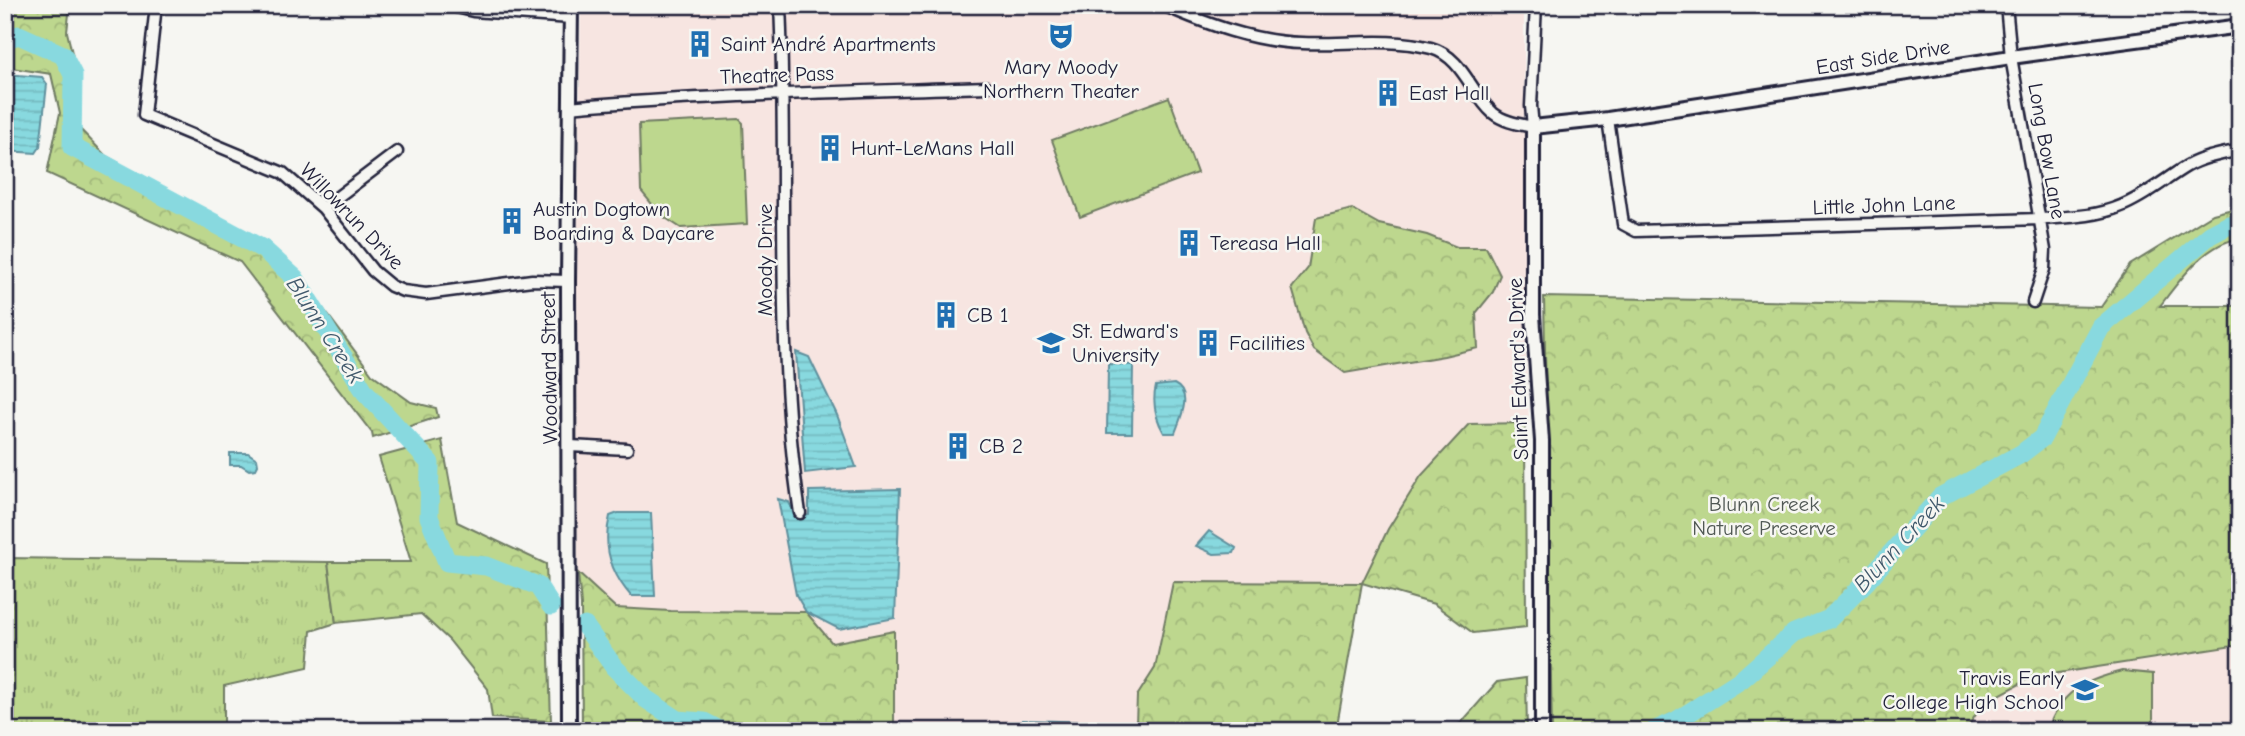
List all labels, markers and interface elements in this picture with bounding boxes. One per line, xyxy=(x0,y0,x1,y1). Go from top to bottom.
theatre icon: Mary Moody Northern Theater xyxy=(1046,21,1076,51)
building icon: Saint André Apartments xyxy=(685,29,715,59)
place label: Saint André Apartments xyxy=(721,32,936,56)
street label: East Side Drive xyxy=(1814,35,1952,79)
place label: Mary Moody Northern Theater xyxy=(983,55,1140,103)
street label: Theatre Pass xyxy=(719,61,835,89)
building icon: East Hall xyxy=(1373,78,1403,108)
place label: East Hall xyxy=(1409,81,1489,105)
street label: Long Bow Lane xyxy=(2023,81,2071,221)
building icon: Hunt-LeMans Hall xyxy=(815,133,845,163)
place label: Hunt-LeMans Hall xyxy=(851,136,1015,160)
street label: Willowrun Drive xyxy=(295,158,409,274)
street label: Little John Lane xyxy=(1812,191,1956,219)
place label: Austin Dogtown Boarding & Daycare xyxy=(533,197,714,245)
street label: Moody Drive xyxy=(753,204,777,316)
building icon: Austin Dogtown Boarding & Daycare xyxy=(497,206,527,236)
building icon: Tereasa Hall xyxy=(1174,228,1204,258)
place label: Tereasa Hall xyxy=(1210,231,1321,255)
water label: Blunn Creek xyxy=(281,272,370,389)
street label: Saint Edward's Drive xyxy=(1503,277,1533,461)
street label: Woodward Street xyxy=(536,291,562,444)
building icon: CB 1 xyxy=(931,300,961,330)
place label: CB 1 xyxy=(967,303,1008,327)
place label: St. Edward's University xyxy=(1072,319,1178,367)
school or university icon: St. Edward's University xyxy=(1036,328,1066,358)
building icon: Facilities xyxy=(1193,328,1223,358)
place label: Facilities xyxy=(1229,331,1305,355)
building icon: CB 2 xyxy=(943,431,973,461)
place label: CB 2 xyxy=(979,434,1023,458)
water label: Blunn Creek xyxy=(1848,490,1951,598)
park label: Blunn Creek Nature Preserve xyxy=(1692,492,1836,540)
place label: Travis Early College High School xyxy=(1882,666,2065,714)
school or university icon: Travis Early College High School xyxy=(2070,675,2100,705)

